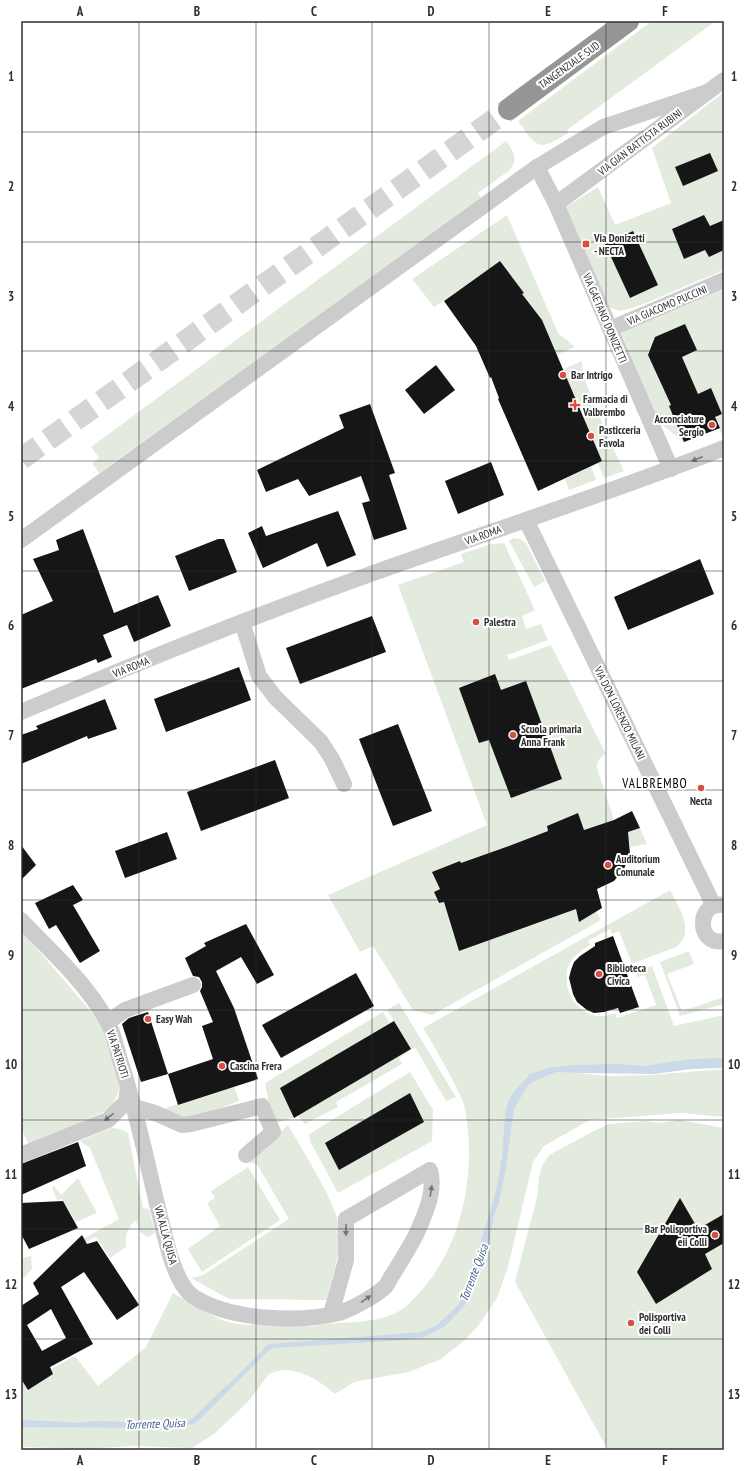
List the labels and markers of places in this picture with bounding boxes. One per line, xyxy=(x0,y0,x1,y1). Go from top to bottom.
place label: Via Donizetti - NECTA xyxy=(593,231,645,258)
marker: Via Donizetti - NECTA xyxy=(581,239,591,249)
place label: Bar Intrigo xyxy=(571,368,613,382)
marker: Bar Intrigo xyxy=(558,370,568,380)
place label: Farmacia di Valbrembo xyxy=(582,392,628,419)
marker: Farmacia di Valbrembo xyxy=(570,400,580,410)
place label: Acconciature Sergio xyxy=(654,412,704,439)
marker: Acconciature Sergio xyxy=(707,420,717,430)
place label: Pasticceria Favola xyxy=(599,423,641,450)
marker: Pasticceria Favola xyxy=(586,431,596,441)
place label: Palestra xyxy=(484,615,516,629)
marker: Palestra xyxy=(471,617,481,627)
place label: Scuola primaria Anna Frank xyxy=(520,722,582,749)
marker: Scuola primaria Anna Frank xyxy=(508,730,518,740)
marker: Necta xyxy=(696,783,706,793)
place label: Necta xyxy=(690,794,713,808)
place label: Auditorium Comunale xyxy=(615,852,660,879)
marker: Auditorium Comunale xyxy=(603,860,613,870)
place label: Biblioteca Civica xyxy=(607,961,647,988)
marker: Biblioteca Civica xyxy=(594,969,604,979)
place label: Easy Wah xyxy=(156,1012,192,1026)
marker: Easy Wah xyxy=(143,1014,153,1024)
place label: Cascina Frera xyxy=(230,1059,282,1073)
marker: Cascina Frera xyxy=(217,1061,227,1071)
place label: Bar Polisportiva eii Colli xyxy=(645,1222,708,1249)
marker: Bar Polisportiva eii Colli xyxy=(710,1230,720,1240)
place label: Polisportiva dei Colli xyxy=(639,1310,686,1337)
marker: Polisportiva dei Colli xyxy=(626,1318,636,1328)

